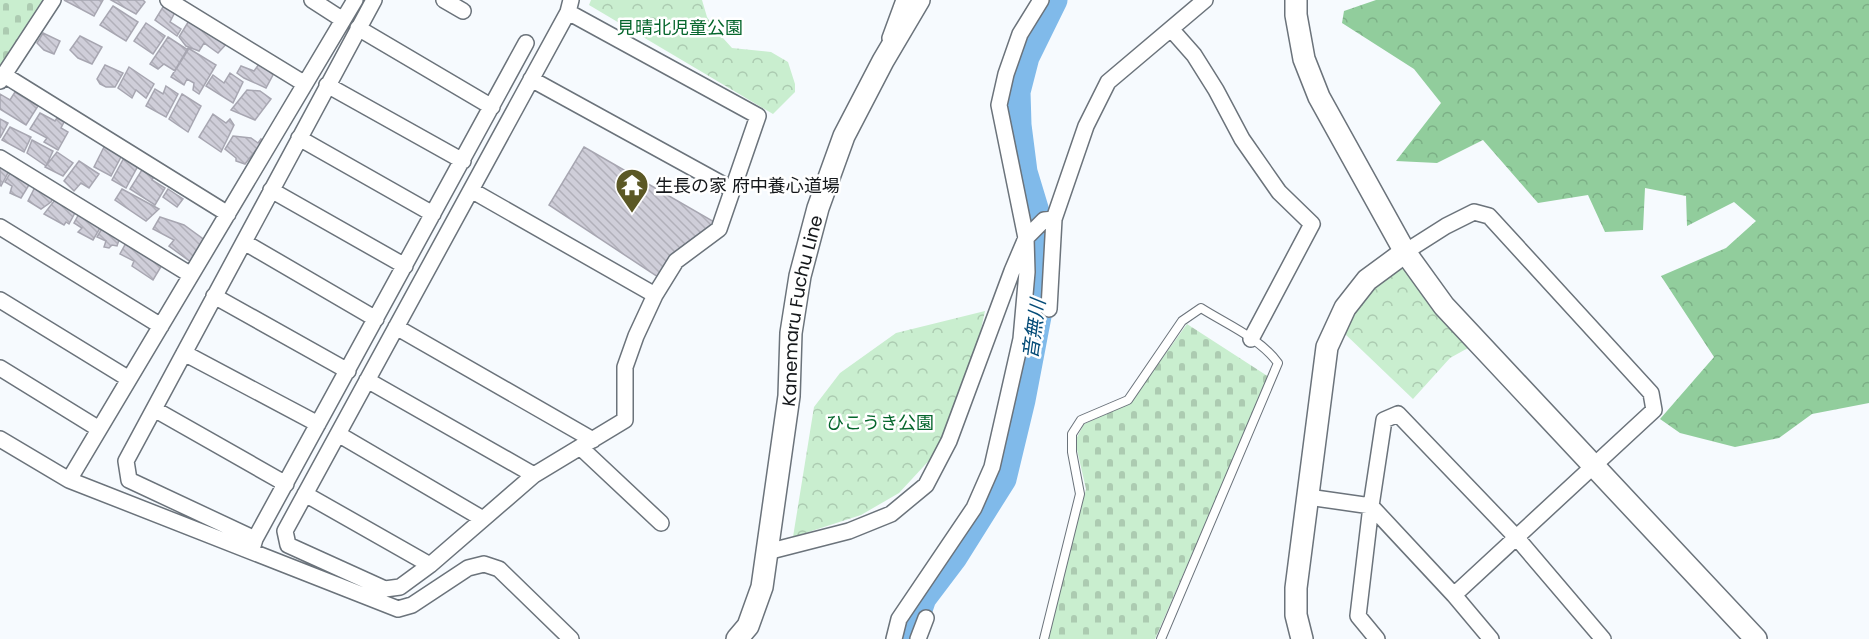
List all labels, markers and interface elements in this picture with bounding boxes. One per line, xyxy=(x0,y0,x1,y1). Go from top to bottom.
park label: 見晴北児童公園 xyxy=(617,15,743,40)
temple icon: 生長の家 府中養心道場 xyxy=(614,167,650,214)
place label: 生長の家 府中養心道場 xyxy=(655,173,840,198)
street label: Kanemaru Fuchu Line xyxy=(775,212,828,408)
water label: 音無川 xyxy=(1016,295,1052,361)
park label: ひこうき公園 xyxy=(826,410,934,435)

